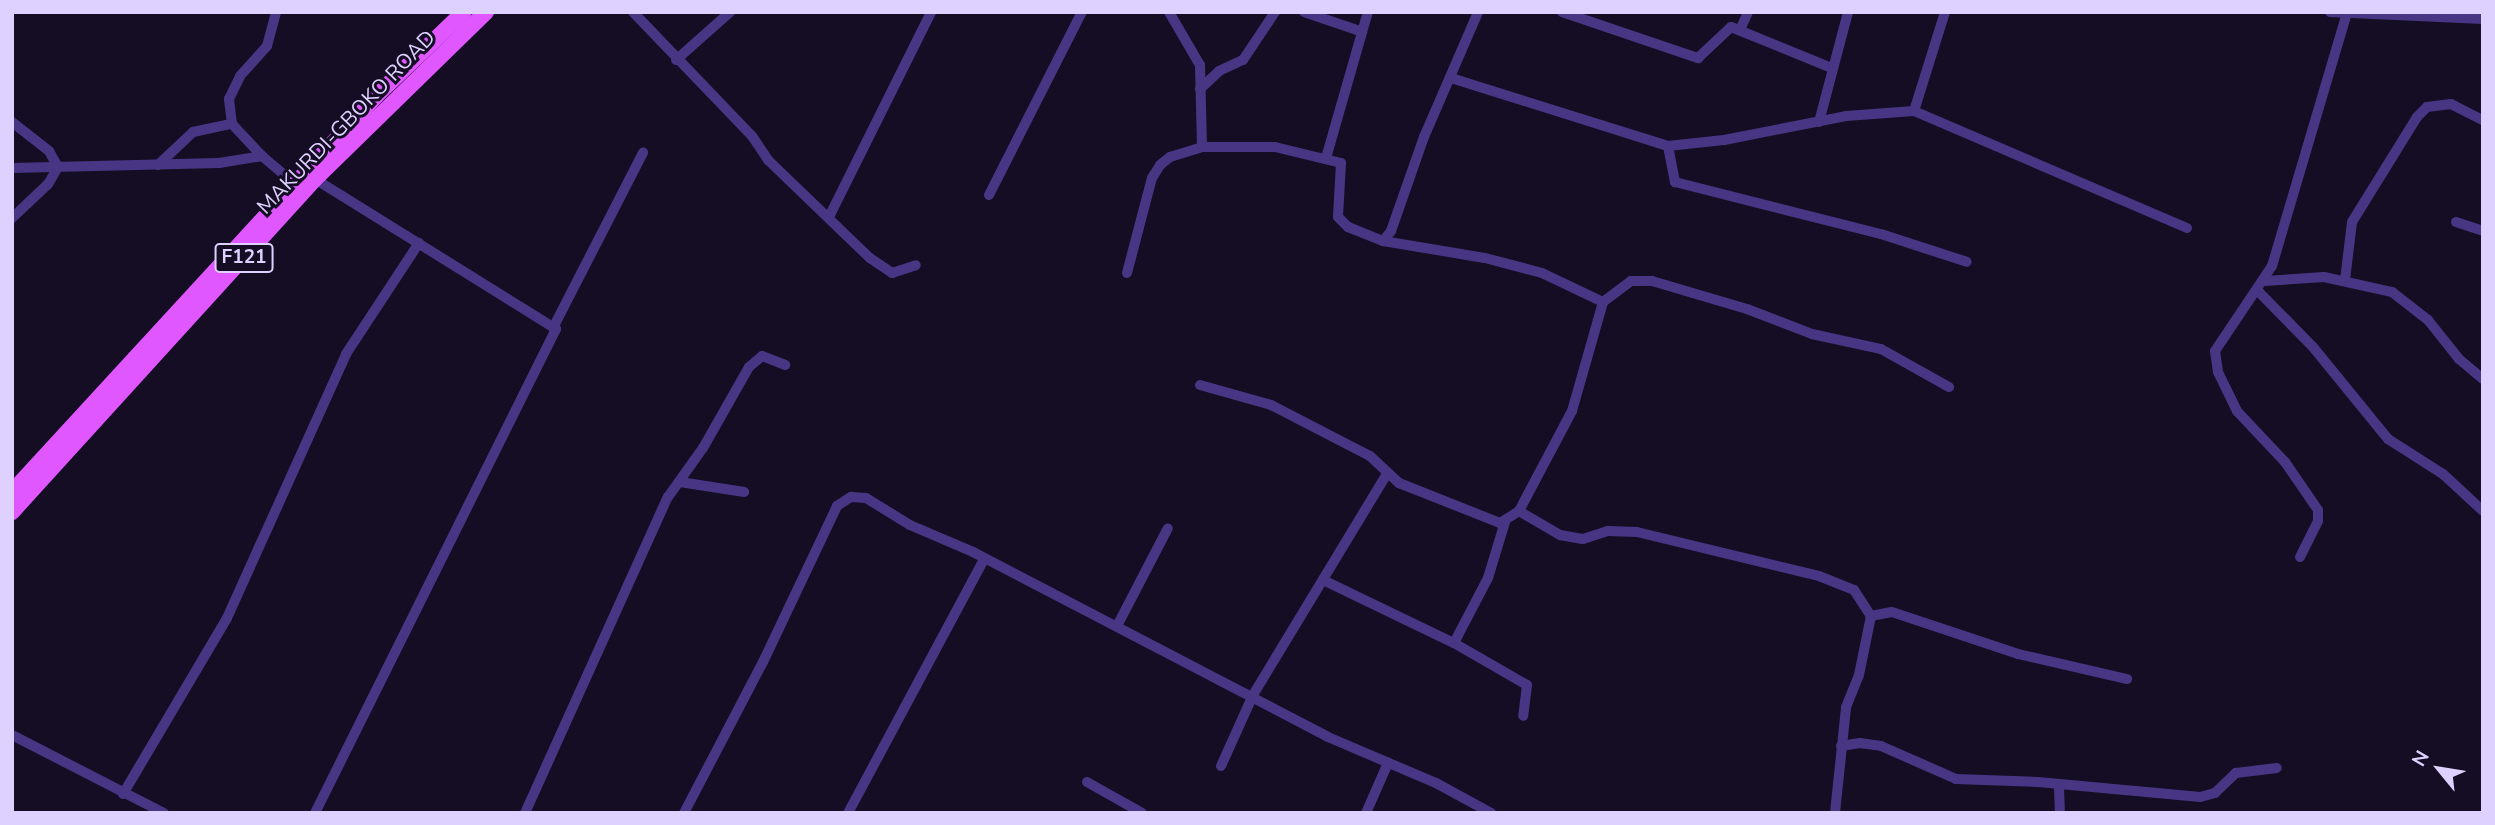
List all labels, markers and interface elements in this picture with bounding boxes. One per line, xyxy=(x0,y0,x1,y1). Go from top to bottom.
street label: MAKURDI-GBOKO ROAD xyxy=(252,25,440,219)
road number: F121 xyxy=(214,242,274,274)
north arrow xyxy=(2404,734,2474,804)
text: N xyxy=(2406,746,2436,771)

